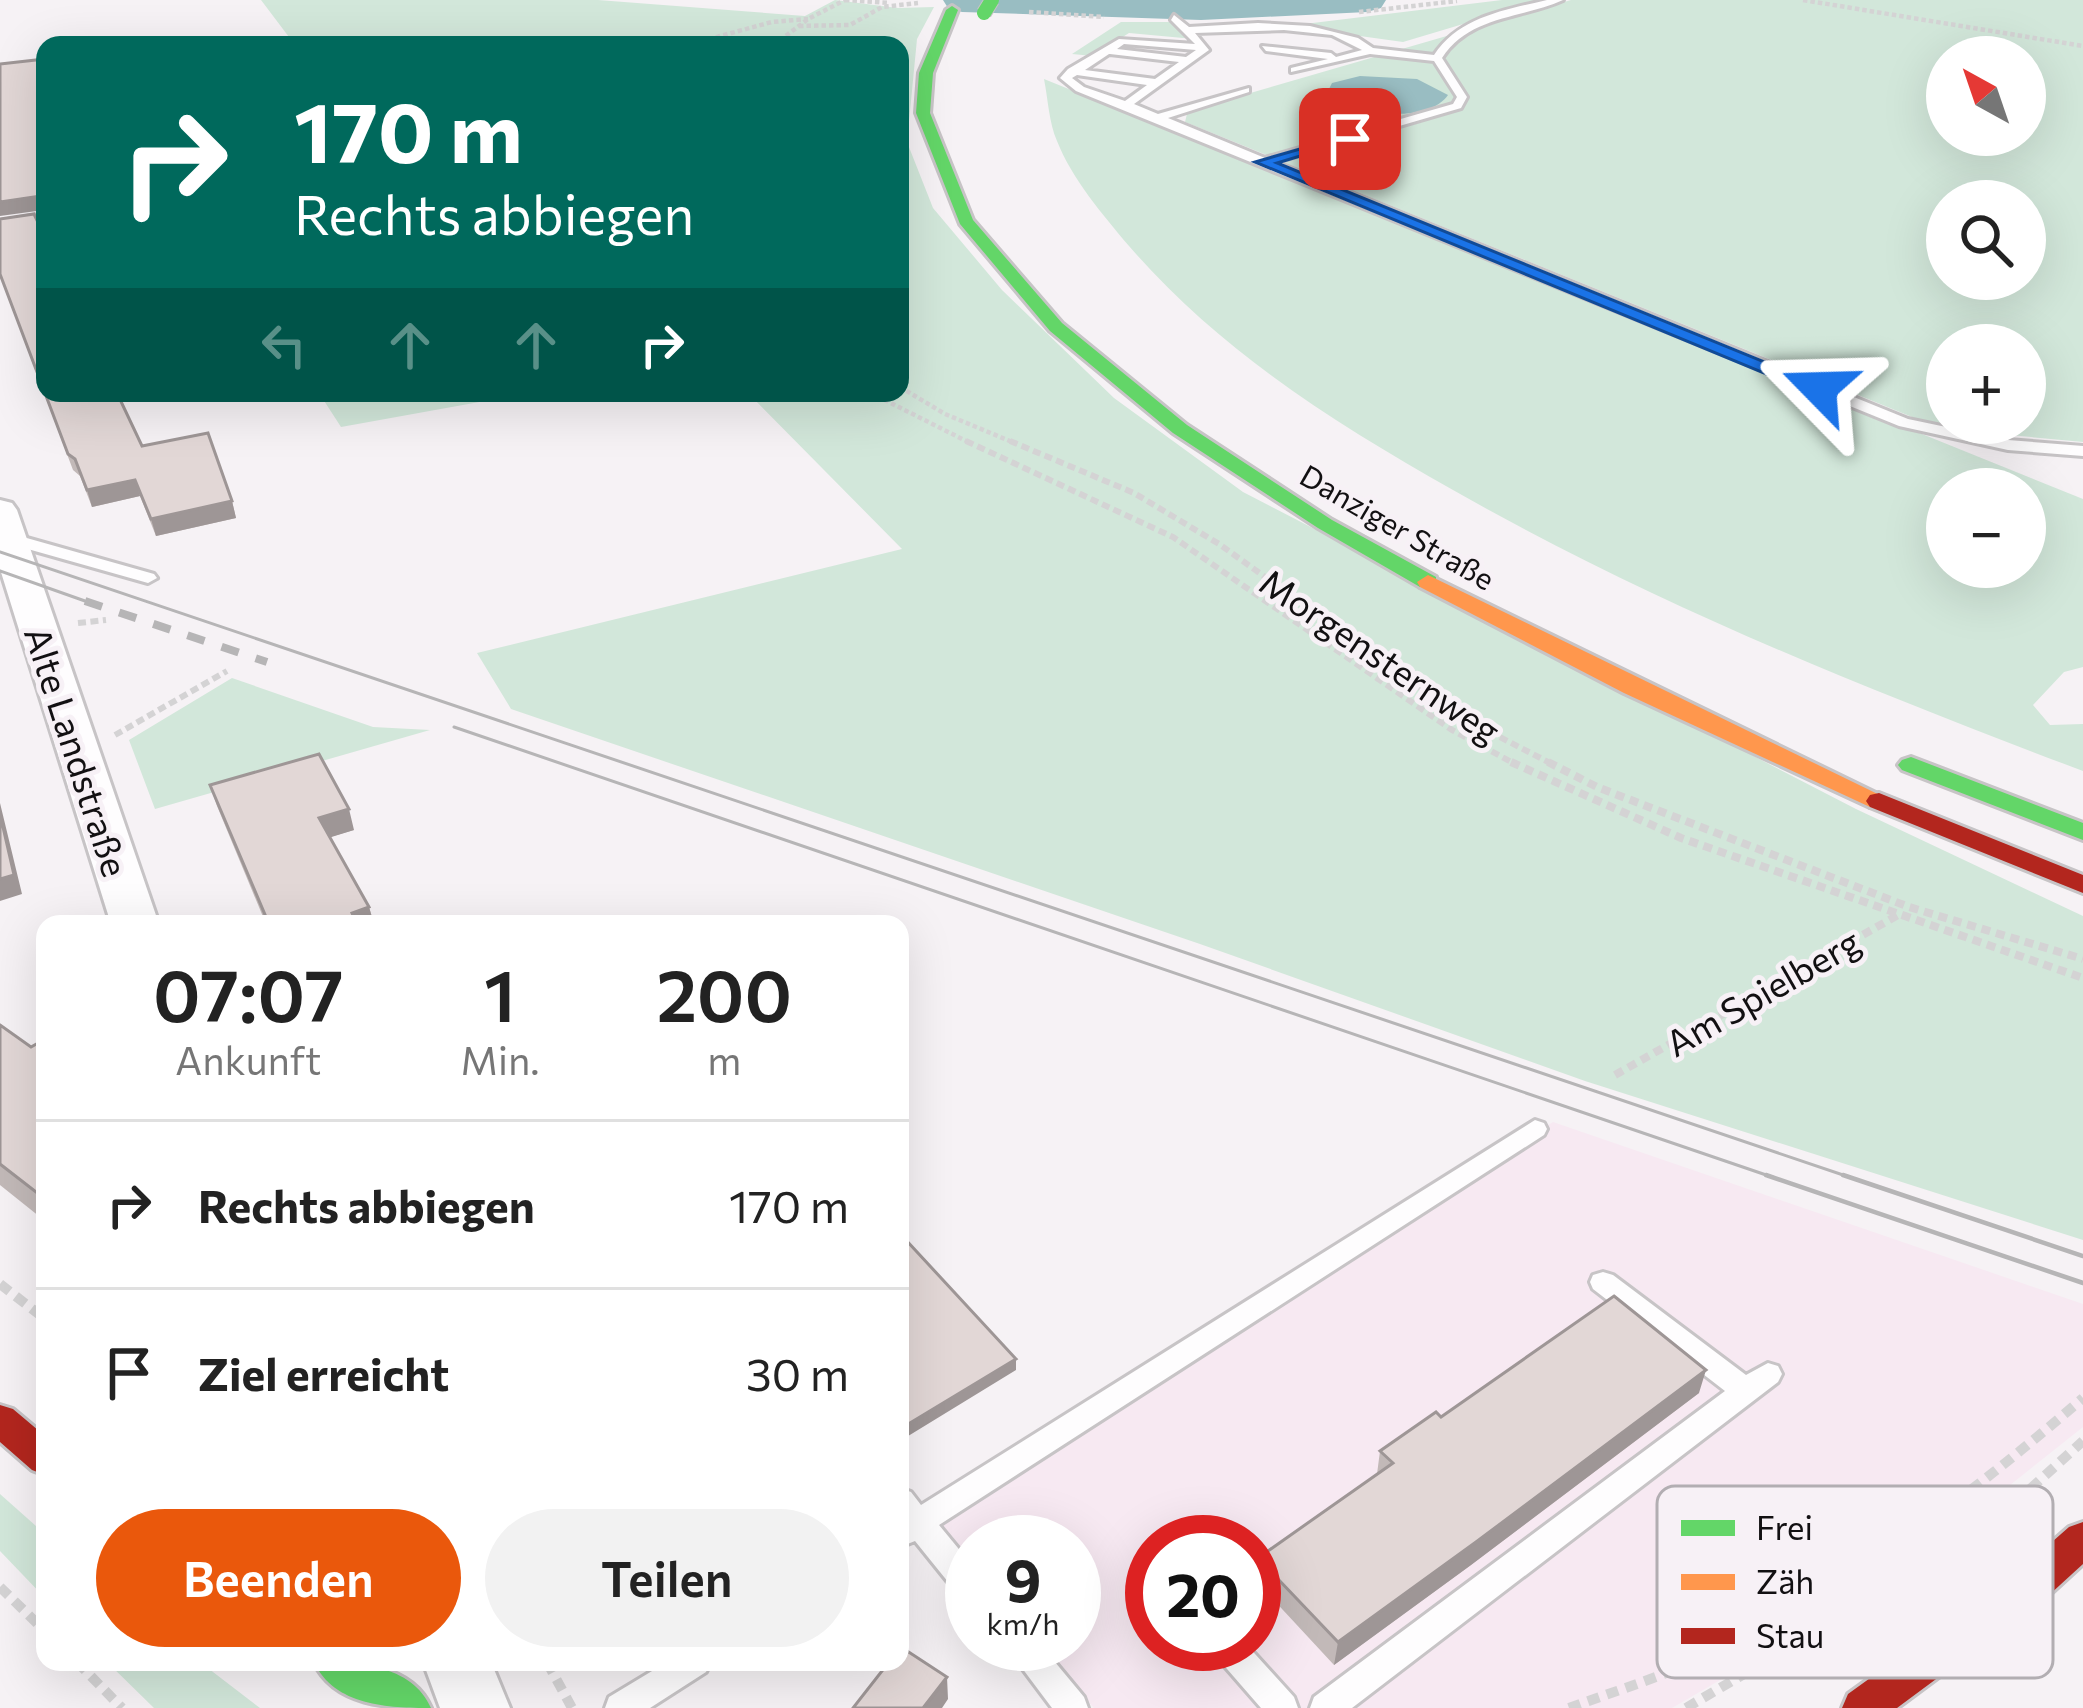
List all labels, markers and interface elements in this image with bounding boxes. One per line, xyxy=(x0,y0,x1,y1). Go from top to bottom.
north arrow xyxy=(1926,36,2046,156)
map controls xyxy=(1926,36,2046,588)
text: 170 m xyxy=(294,78,523,180)
icon: right xyxy=(96,84,252,240)
pin xyxy=(1299,88,1401,190)
icon: arrive xyxy=(1317,106,1383,172)
text: Rechts abbiegen xyxy=(294,180,694,246)
button: search xyxy=(1926,180,2046,300)
icon: left xyxy=(251,312,317,378)
icon: ahead xyxy=(377,312,443,378)
icon: ahead xyxy=(503,312,569,378)
icon: right xyxy=(629,312,695,378)
button: + xyxy=(1926,324,2046,444)
position arrow xyxy=(1756,325,1882,451)
street label: Danziger Straße xyxy=(1294,455,1502,597)
button: − xyxy=(1926,468,2046,588)
street label: Morgensternweg xyxy=(1253,558,1509,752)
street label: Alte Landstraße xyxy=(17,621,139,881)
street label: Am Spielberg xyxy=(1657,918,1867,1064)
text: 07:07 xyxy=(153,949,344,1037)
text: 1 xyxy=(484,949,516,1037)
text: 200 xyxy=(657,949,792,1037)
text: Ankunft xyxy=(175,1035,321,1083)
text: Min. xyxy=(461,1035,540,1083)
text: m xyxy=(707,1035,741,1083)
icon: right xyxy=(96,1172,162,1238)
text: Rechts abbiegen xyxy=(198,1177,535,1232)
text: 170 m xyxy=(729,1177,849,1232)
icon: arrive xyxy=(96,1340,162,1406)
text: Ziel erreicht xyxy=(198,1345,449,1400)
text: 30 m xyxy=(746,1345,849,1400)
legend xyxy=(1657,1486,2053,1678)
text: Frei xyxy=(1756,1506,1813,1547)
button: Beenden xyxy=(96,1509,461,1647)
button: Teilen xyxy=(485,1509,849,1647)
speed limit sign: 20 xyxy=(1125,1515,1281,1671)
text: 9 xyxy=(1004,1541,1042,1614)
text: Zäh xyxy=(1756,1560,1814,1601)
text: km/h xyxy=(987,1604,1059,1641)
text: Stau xyxy=(1756,1614,1824,1655)

